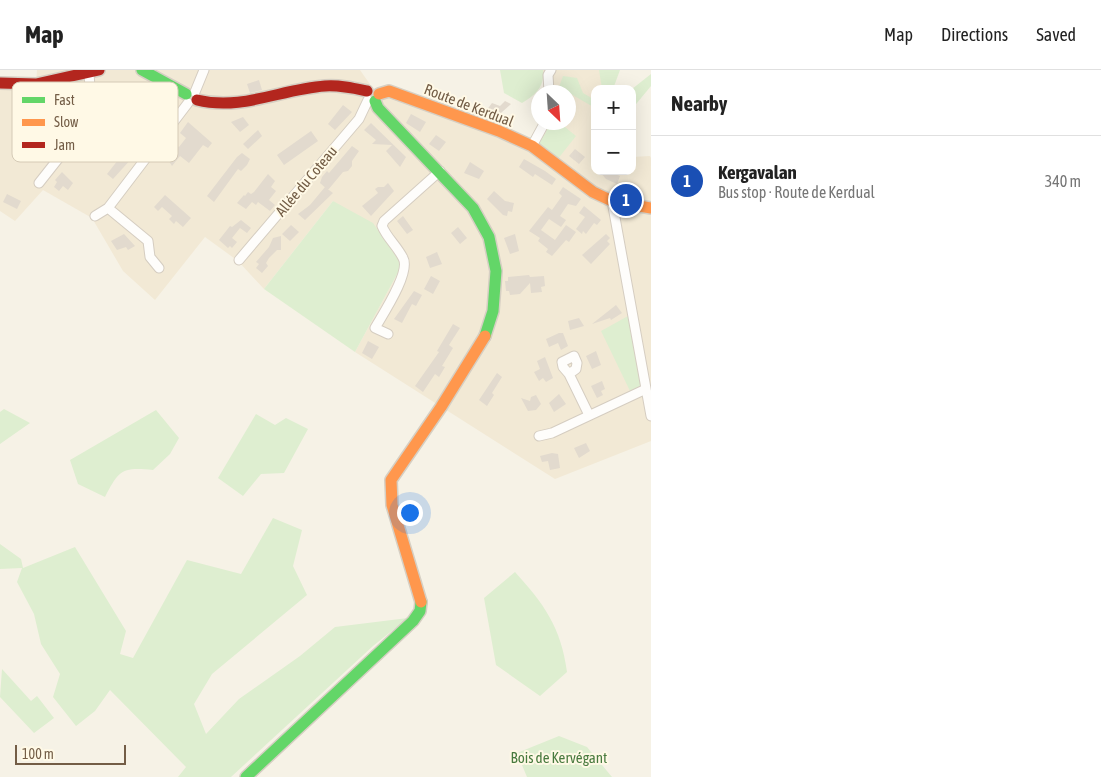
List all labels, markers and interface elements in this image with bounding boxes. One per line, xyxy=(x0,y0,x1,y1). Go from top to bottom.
text: Map xyxy=(25,21,64,48)
text: Map xyxy=(884,24,913,45)
text: Directions xyxy=(941,24,1008,45)
text: Saved xyxy=(1036,24,1076,45)
street label: Route de Kerdual xyxy=(422,80,516,130)
legend xyxy=(12,82,178,162)
north arrow xyxy=(531,85,576,130)
map controls xyxy=(591,85,636,175)
button: + xyxy=(591,85,636,130)
text: Nearby xyxy=(671,91,727,115)
text: Fast xyxy=(54,92,75,108)
text: Slow xyxy=(54,114,79,130)
button: − xyxy=(591,130,636,175)
text: Jam xyxy=(54,137,75,153)
street label: Allée du Coteau xyxy=(272,143,340,219)
text: Kergavalan xyxy=(718,161,797,183)
text: 1 xyxy=(683,172,691,190)
text: 340 m xyxy=(1045,172,1081,190)
pin: 1 xyxy=(610,181,642,219)
text: Bus stop · Route de Kerdual xyxy=(718,183,875,201)
your location xyxy=(397,500,423,526)
scale bar xyxy=(15,742,126,765)
text: 100 m xyxy=(22,746,54,762)
park label: Bois de Kervégant xyxy=(511,749,607,766)

